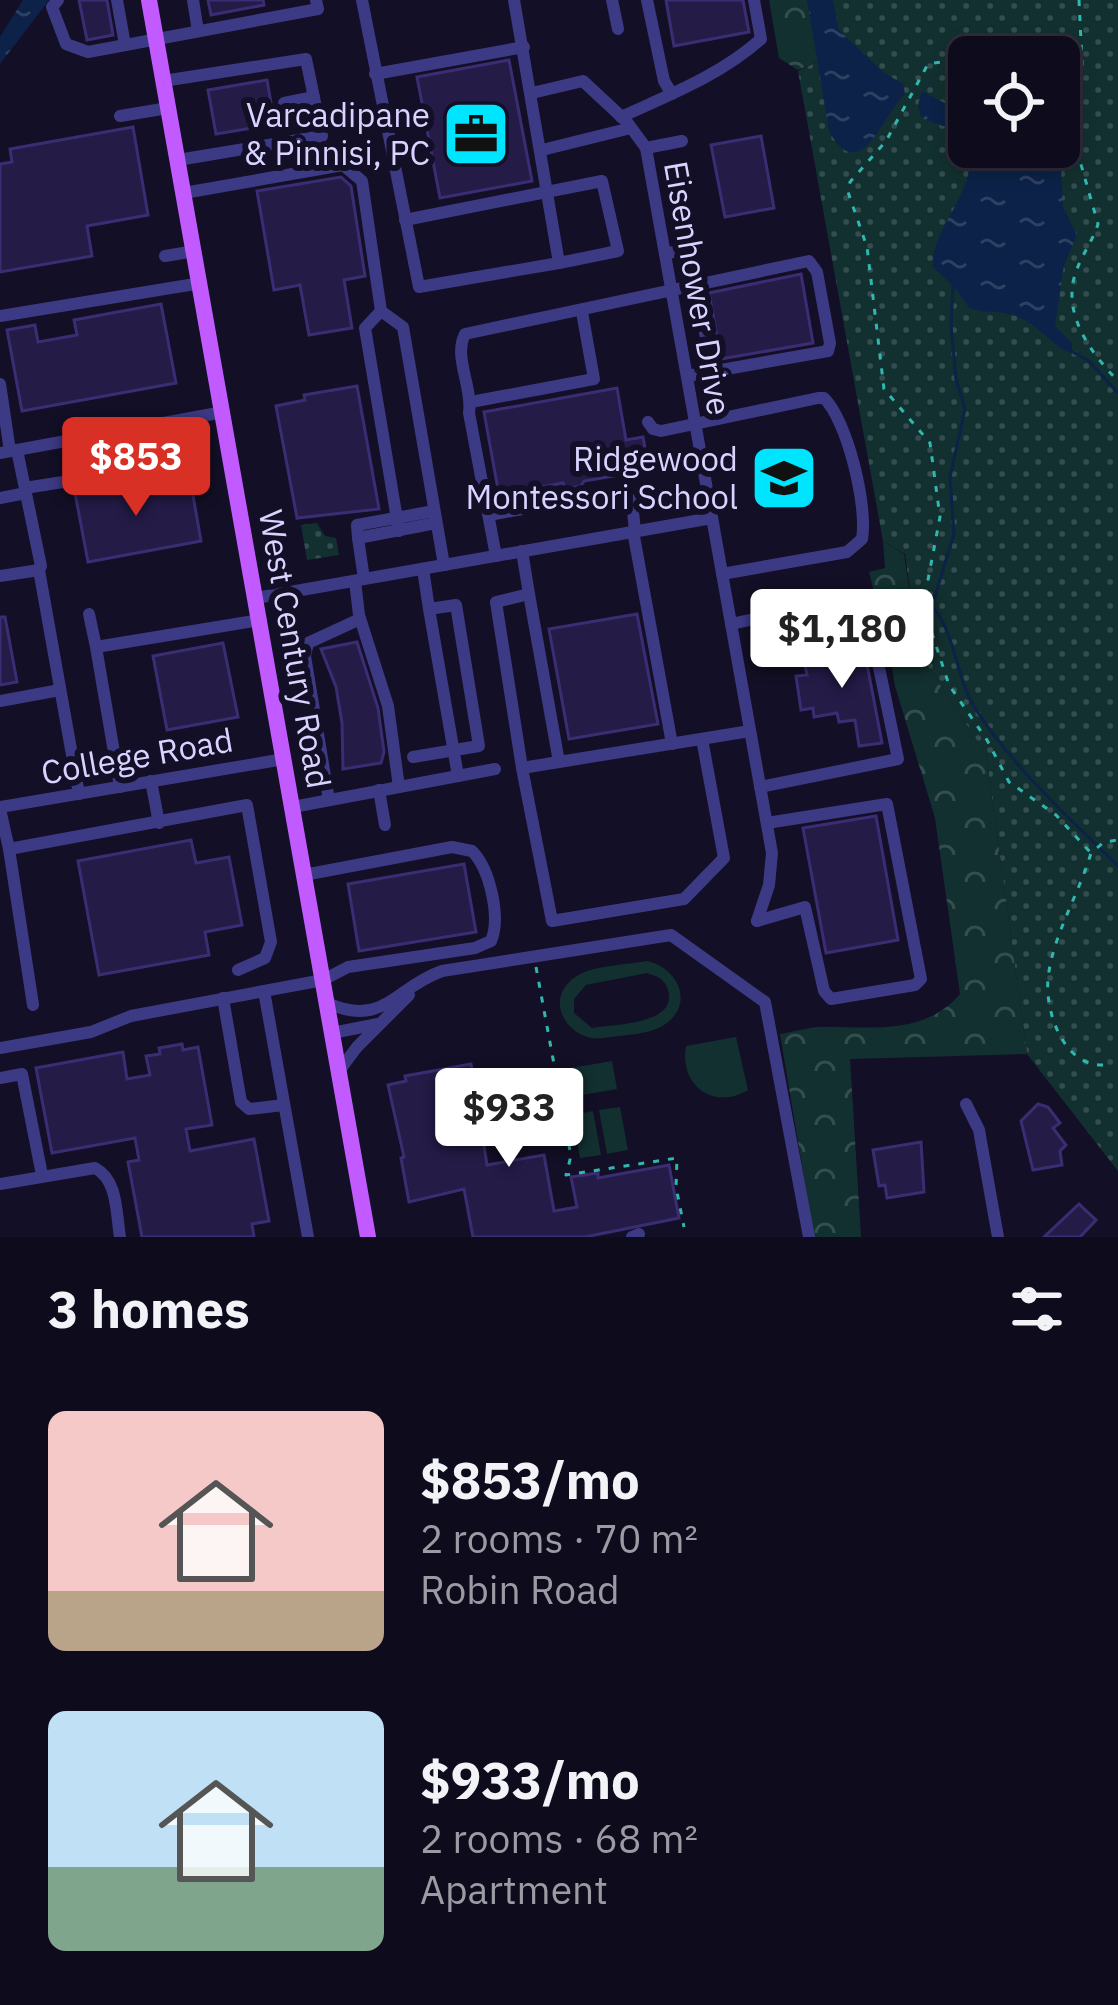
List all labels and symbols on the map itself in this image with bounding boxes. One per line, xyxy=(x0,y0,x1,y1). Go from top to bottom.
place label: Varcadipane & Pinnisi, PC xyxy=(244,93,430,174)
office icon: Varcadipane & Pinnisi, PC xyxy=(441,99,511,169)
street label: Eisenhower Drive xyxy=(655,157,742,418)
pin: $853 xyxy=(65,417,207,519)
place label: Ridgewood Montessori School xyxy=(465,437,738,518)
school or university icon: Ridgewood Montessori School xyxy=(749,443,819,513)
street label: West Century Road xyxy=(250,506,341,792)
pin: $1,180 xyxy=(744,589,940,691)
street label: College Road xyxy=(38,718,236,794)
pin: $933 xyxy=(438,1068,580,1170)

